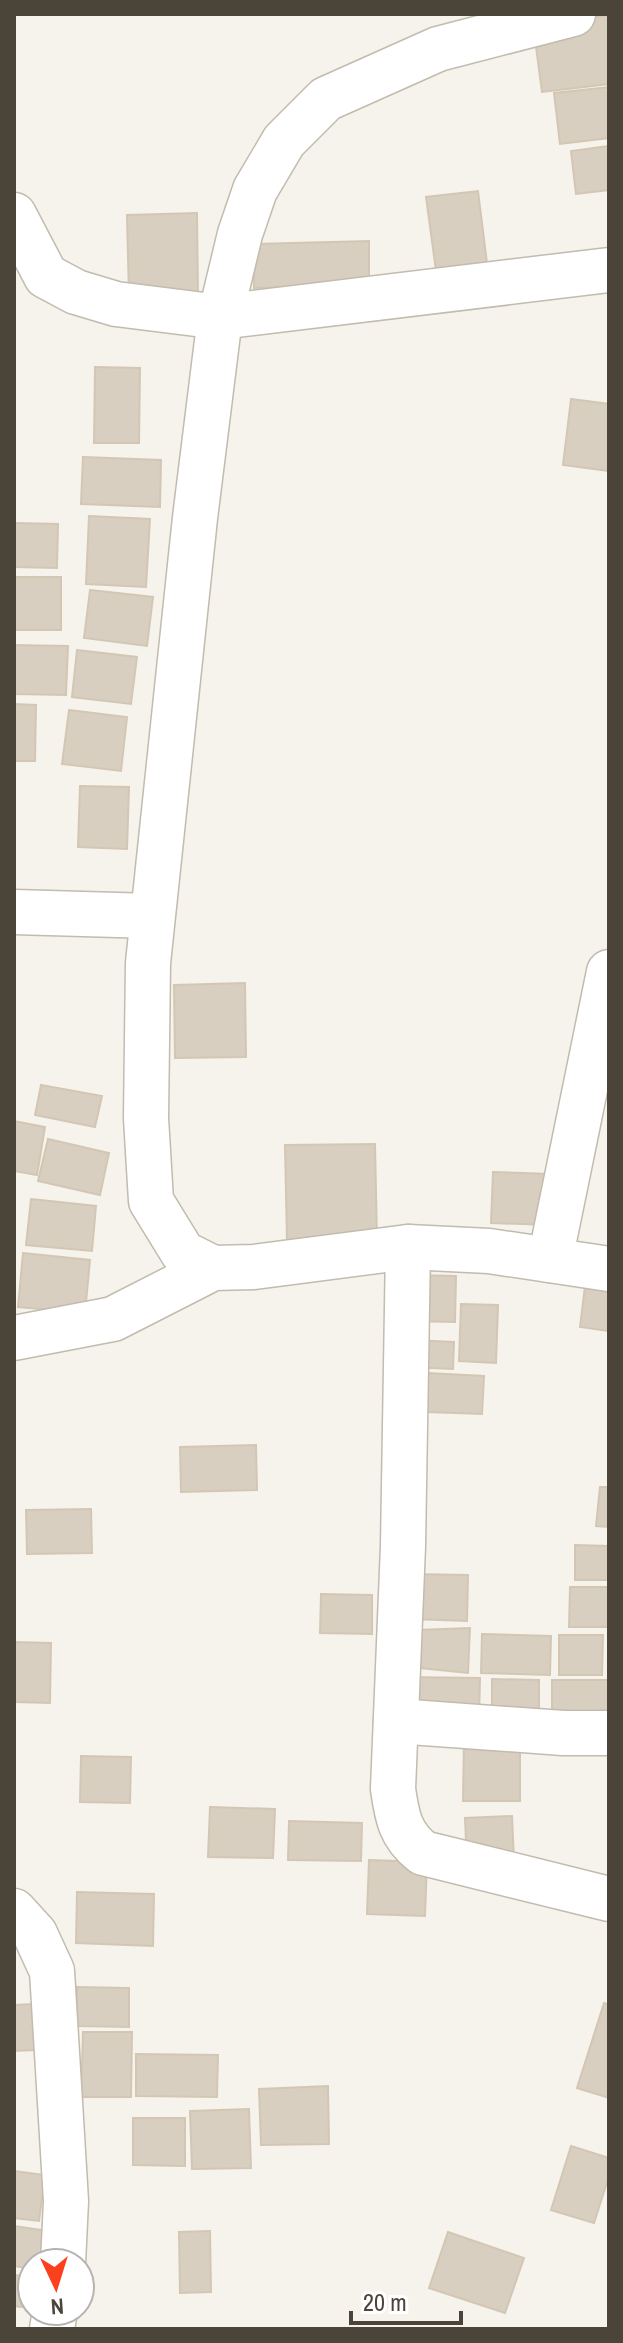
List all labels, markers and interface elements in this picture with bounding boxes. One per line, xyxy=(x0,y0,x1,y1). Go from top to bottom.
north arrow xyxy=(16,2247,96,2327)
scale bar xyxy=(351,2275,461,2325)
text: 20 m xyxy=(363,2286,407,2318)
text: N xyxy=(50,2292,65,2322)

